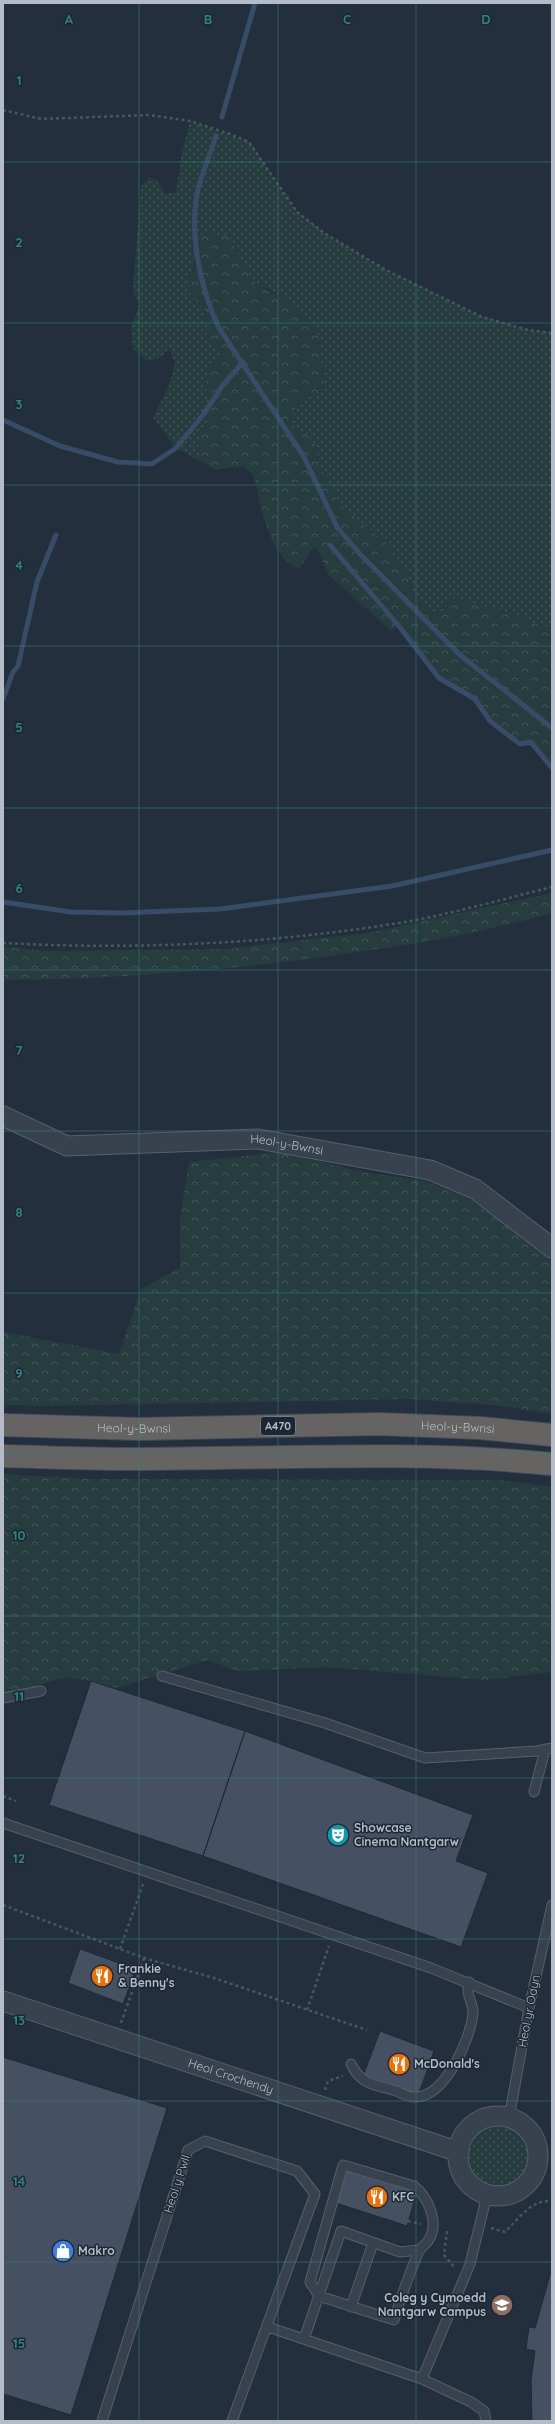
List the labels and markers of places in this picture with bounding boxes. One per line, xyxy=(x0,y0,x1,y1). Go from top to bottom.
place label: Showcase Cinema Nantgarw xyxy=(354,1820,459,1849)
theatre icon: Showcase Cinema Nantgarw xyxy=(325,1822,351,1848)
place label: Frankie & Benny's xyxy=(118,1961,175,1990)
restaurant icon: Frankie & Benny's xyxy=(89,1963,115,1989)
restaurant icon: McDonald's xyxy=(386,2051,412,2077)
place label: McDonald's xyxy=(414,2056,480,2071)
restaurant icon: KFC xyxy=(364,2184,390,2210)
place label: KFC xyxy=(392,2189,414,2204)
shop icon: Makro xyxy=(50,2238,76,2264)
place label: Makro xyxy=(78,2243,115,2258)
place label: Coleg y Cymoedd Nantgarw Campus xyxy=(378,2290,486,2319)
school or university icon: Coleg y Cymoedd Nantgarw Campus xyxy=(489,2292,515,2318)

